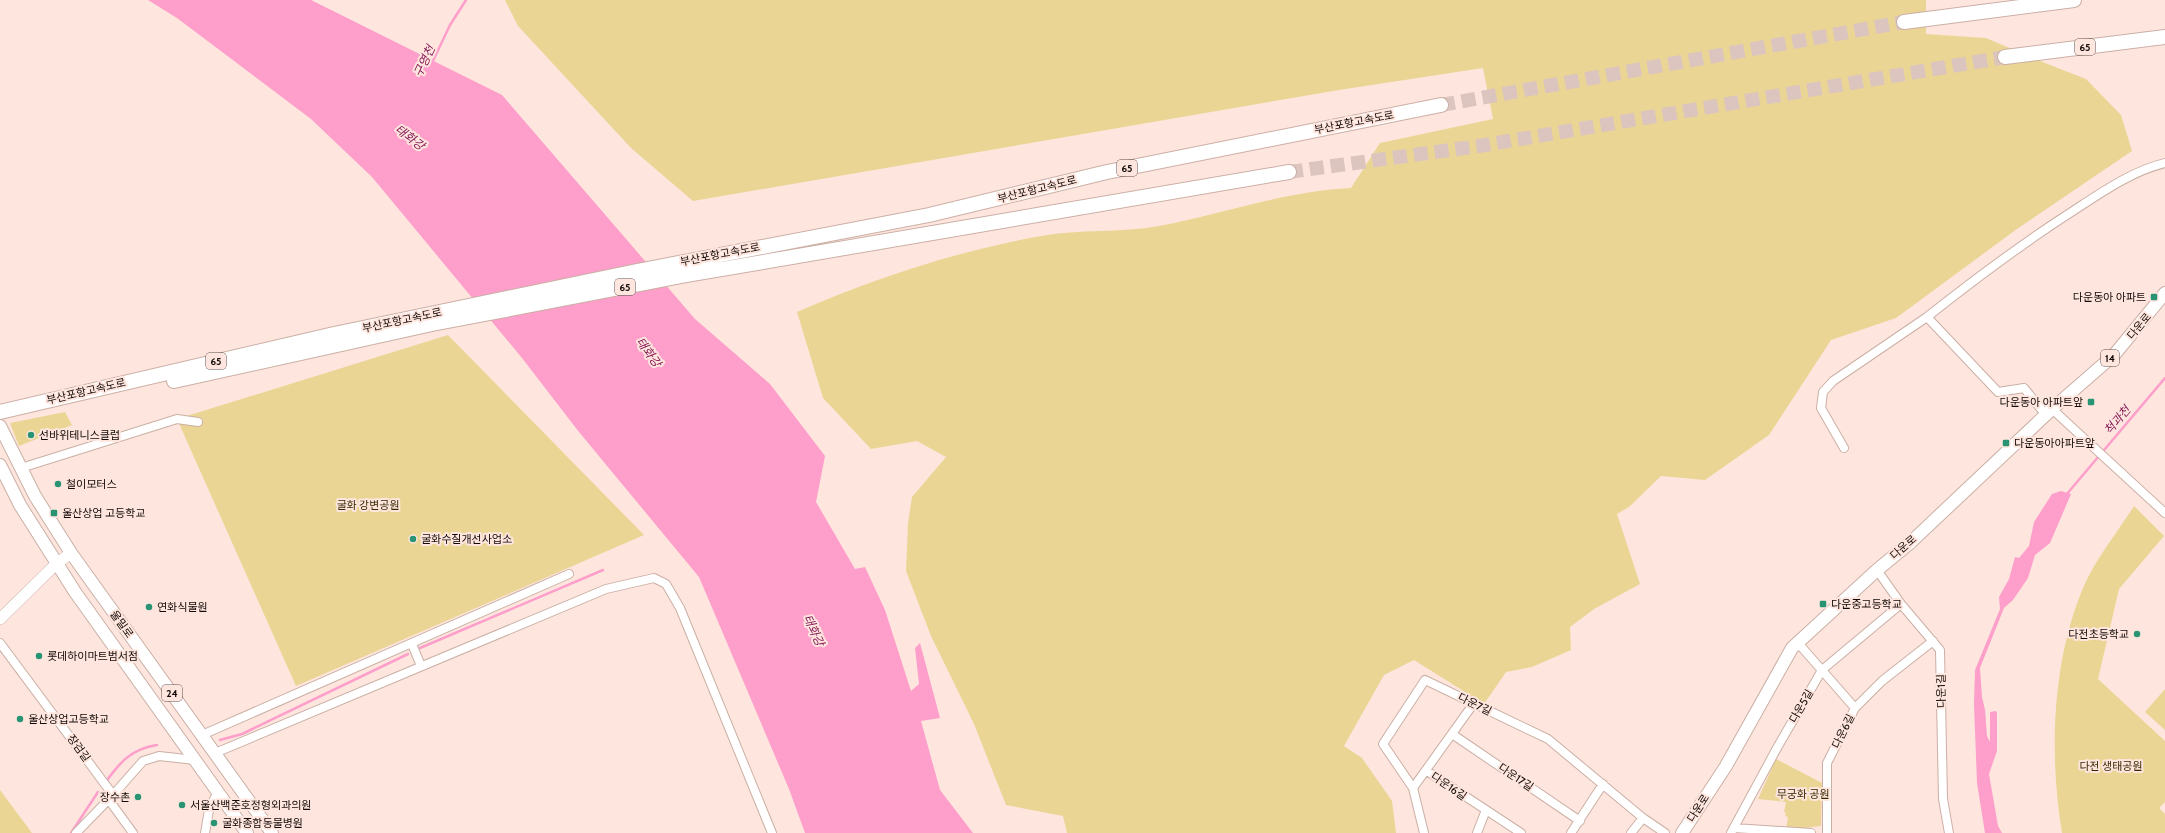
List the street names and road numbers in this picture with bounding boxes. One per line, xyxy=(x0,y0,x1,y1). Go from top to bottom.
road number: 65 xyxy=(2075,39,2095,55)
street label: 부산포항고속도로 xyxy=(1313,107,1395,137)
road number: 65 xyxy=(1117,160,1137,176)
street label: 부산포항고속도로 xyxy=(996,172,1078,206)
street label: 부산포항고속도로 xyxy=(679,239,761,269)
road number: 65 xyxy=(615,279,635,295)
street label: 부산포항고속도로 xyxy=(361,305,443,335)
street label: 다운로 xyxy=(2124,310,2154,342)
road number: 14 xyxy=(2101,350,2119,366)
road number: 65 xyxy=(206,353,226,369)
street label: 부산포항고속도로 xyxy=(45,375,127,407)
street label: 다운로 xyxy=(1887,532,1919,562)
street label: 울밀로 xyxy=(107,608,137,640)
street label: 다운1길 xyxy=(1934,674,1948,708)
road number: 24 xyxy=(162,685,182,701)
street label: 다운5길 xyxy=(1786,687,1816,725)
street label: 다운7길 xyxy=(1456,690,1494,718)
street label: 다운6길 xyxy=(1829,711,1857,751)
street label: 장검길 xyxy=(64,732,94,764)
street label: 다운17길 xyxy=(1496,760,1536,794)
street label: 다운16길 xyxy=(1428,769,1470,803)
street label: 다운로 xyxy=(1684,791,1712,825)

